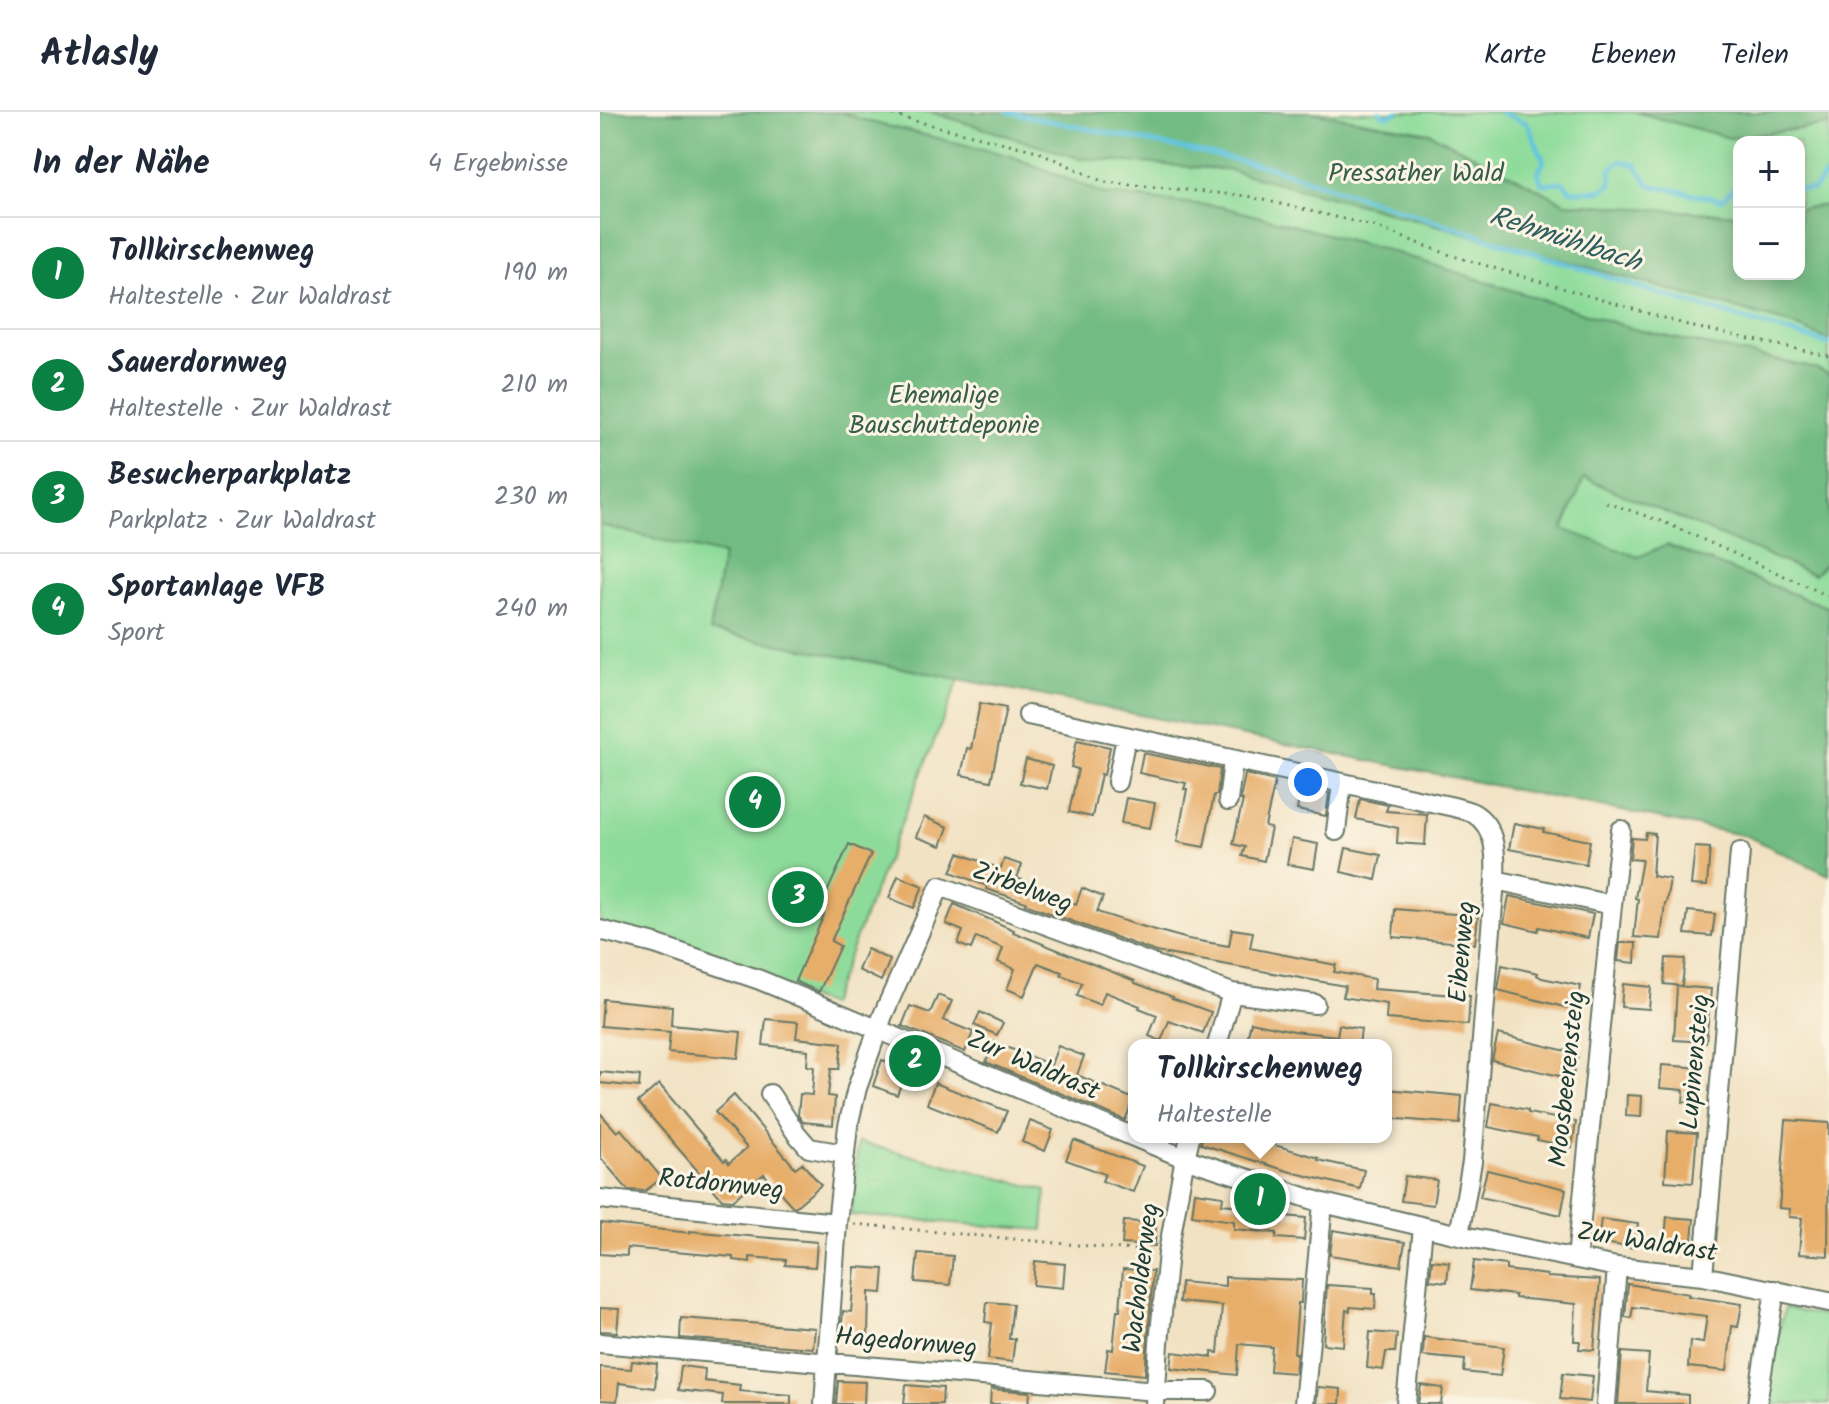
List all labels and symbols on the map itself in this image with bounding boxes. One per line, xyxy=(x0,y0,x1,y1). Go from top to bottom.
park label: Pressather Wald xyxy=(1328,153,1505,195)
water label: Rehmühlbach xyxy=(1483,194,1648,286)
park label: Ehemalige Bauschuttdeponie xyxy=(848,375,1040,447)
your location xyxy=(1288,762,1328,802)
pin: 4 xyxy=(729,772,781,832)
street label: Zirbelweg xyxy=(966,850,1078,926)
pin: 3 xyxy=(772,867,824,927)
street label: Eibenweg xyxy=(1438,899,1488,1005)
street label: Moosbeerensteig xyxy=(1538,988,1598,1170)
street label: Lupinensteig xyxy=(1669,992,1723,1132)
street label: Zur Waldrast xyxy=(960,1019,1107,1113)
pin: 2 xyxy=(889,1031,941,1091)
street label: Rotdornweg xyxy=(656,1158,786,1212)
pin: 1 xyxy=(1234,1169,1286,1229)
street label: Wacholderweg xyxy=(1112,1200,1172,1356)
street label: Zur Waldrast xyxy=(1574,1211,1721,1275)
street label: Hagedornweg xyxy=(833,1316,979,1370)

